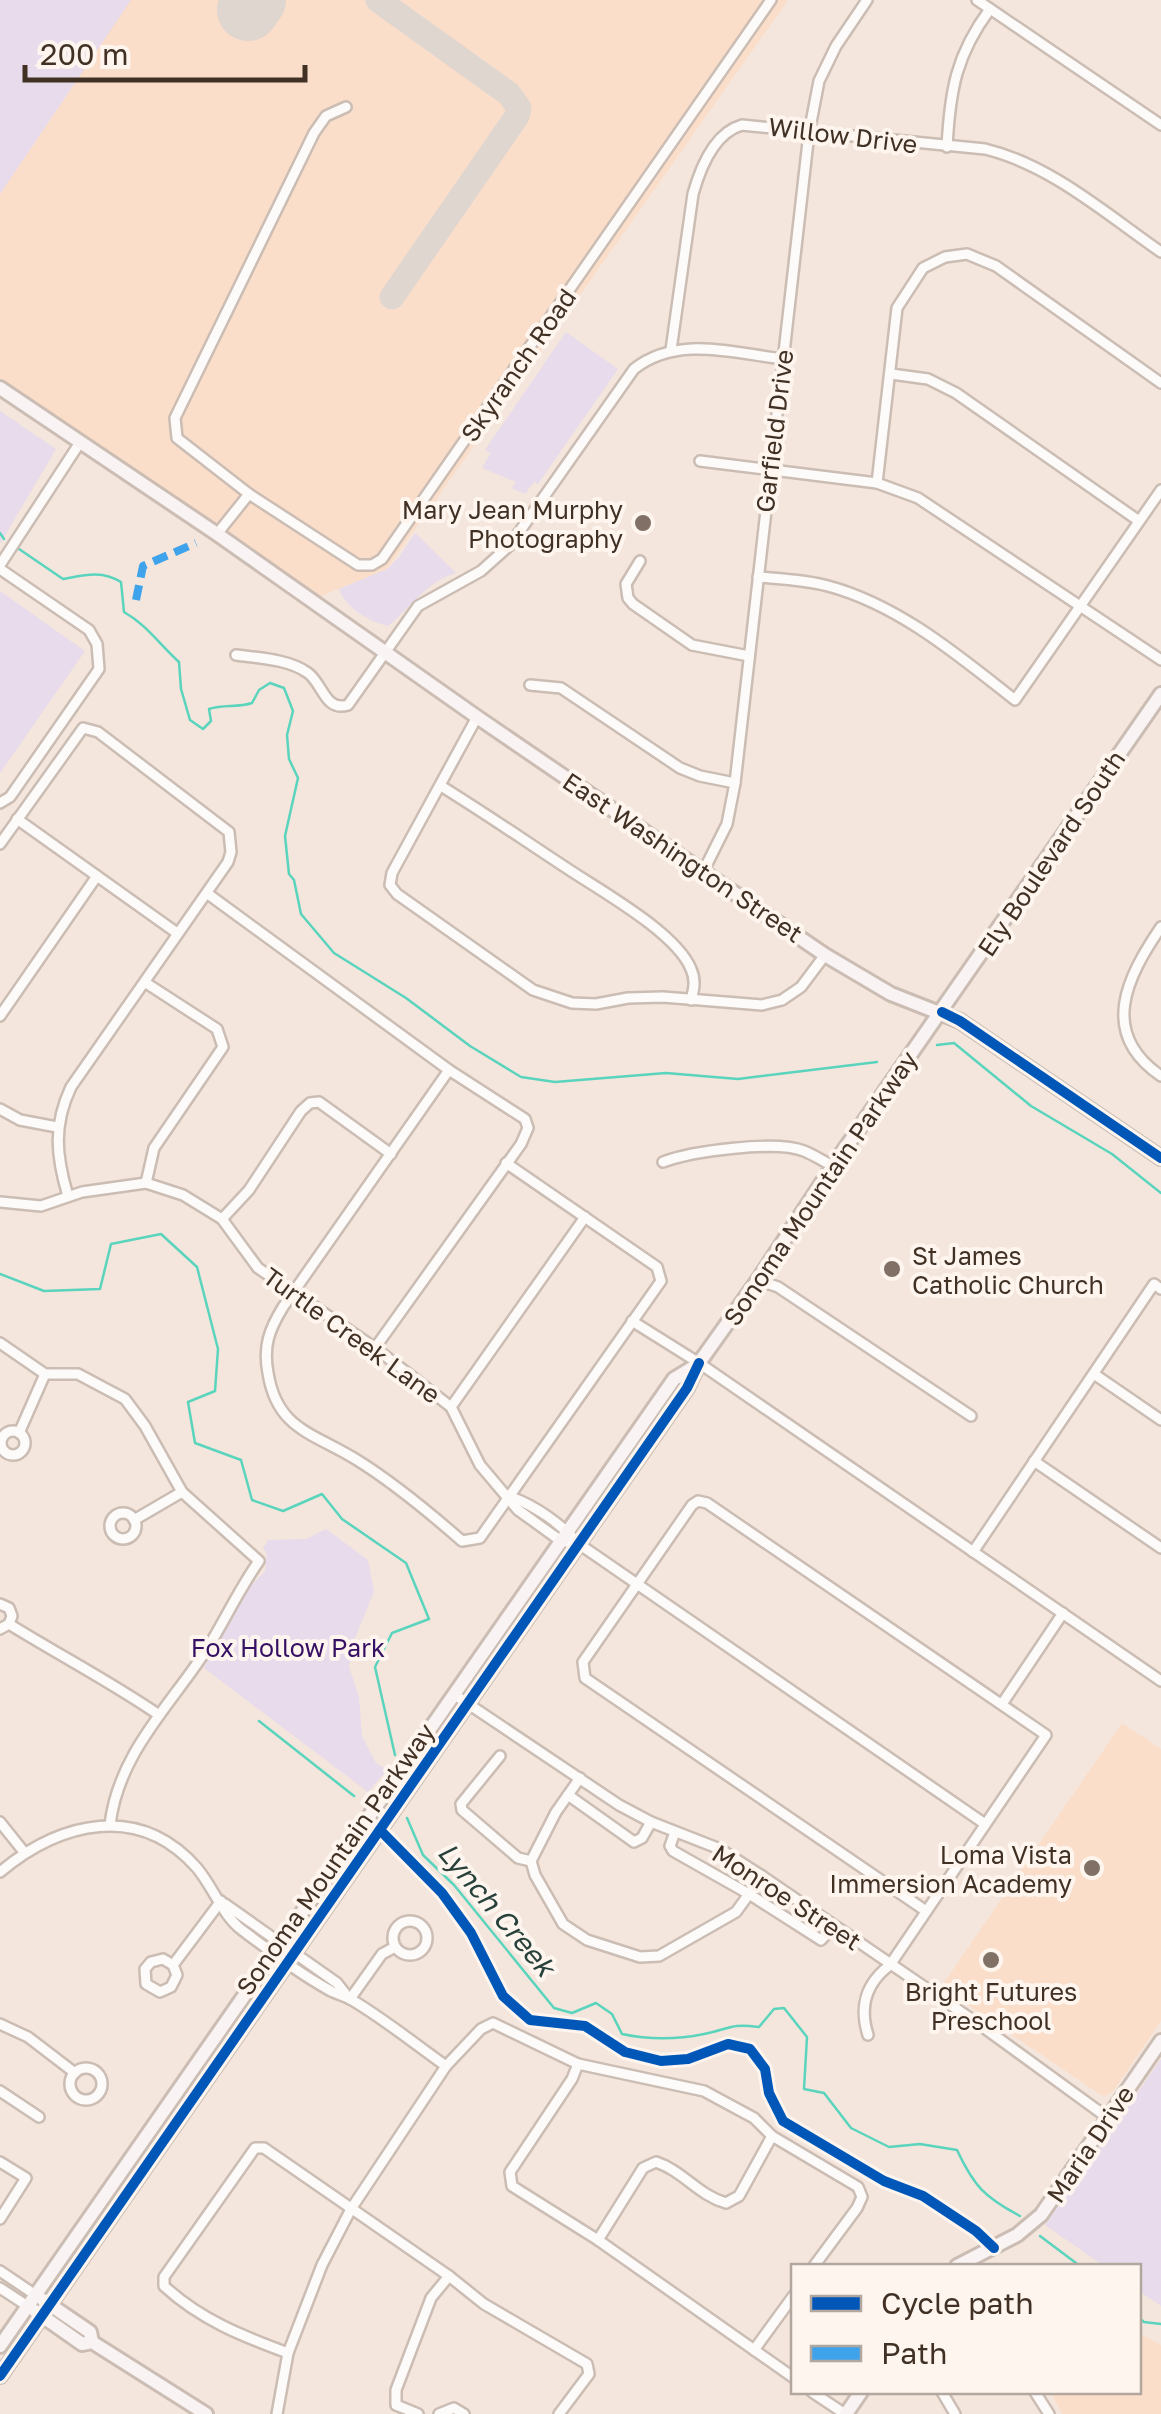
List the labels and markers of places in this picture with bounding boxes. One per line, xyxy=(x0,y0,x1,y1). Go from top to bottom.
place label: Mary Jean Murphy Photography xyxy=(402,494,623,554)
marker: Mary Jean Murphy Photography xyxy=(632,512,654,534)
place label: St James Catholic Church xyxy=(912,1240,1104,1300)
marker: St James Catholic Church xyxy=(881,1258,903,1280)
place label: Loma Vista Immersion Academy xyxy=(829,1839,1072,1899)
marker: Loma Vista Immersion Academy xyxy=(1081,1857,1103,1879)
marker: Bright Futures Preschool xyxy=(980,1949,1002,1971)
place label: Bright Futures Preschool xyxy=(905,1976,1077,2036)

